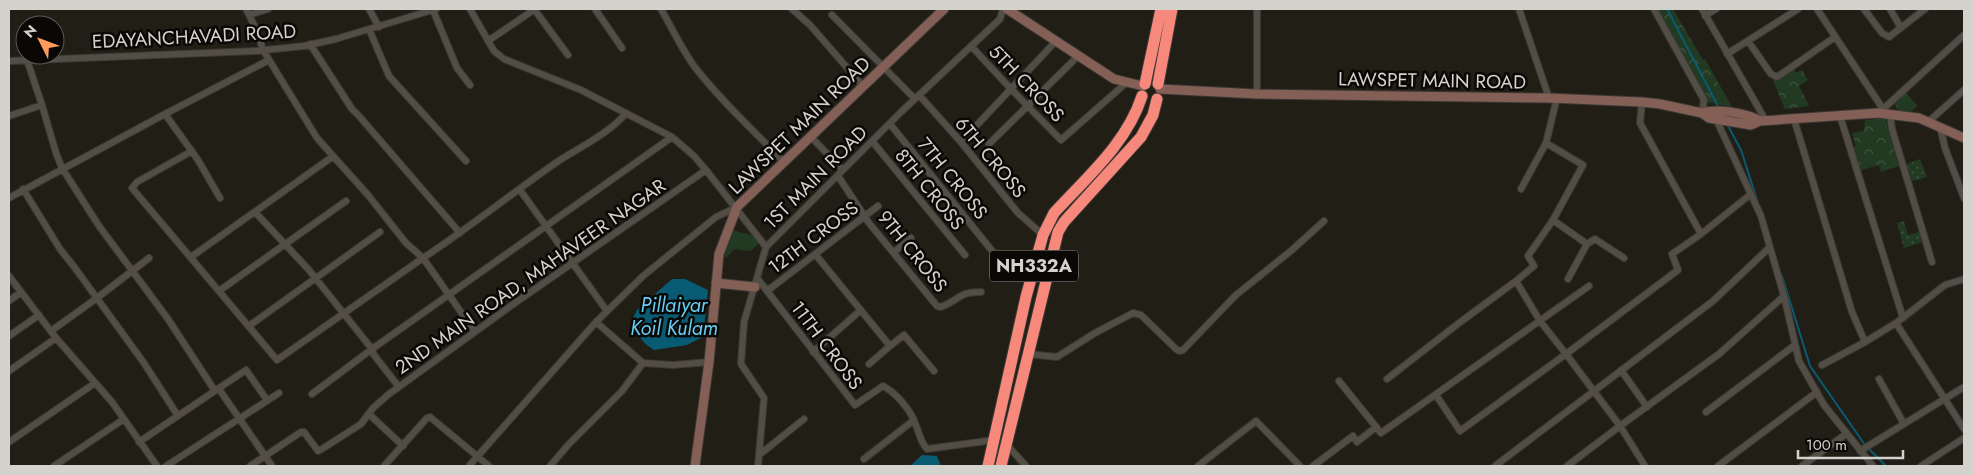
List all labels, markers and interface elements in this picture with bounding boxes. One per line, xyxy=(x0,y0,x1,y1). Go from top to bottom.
north arrow xyxy=(15,15,65,65)
street label: EDAYANCHAVADI ROAD xyxy=(91,18,297,55)
text: N xyxy=(19,20,41,42)
street label: 5TH CROSS xyxy=(983,39,1071,128)
street label: LAWSPET MAIN ROAD xyxy=(722,50,876,200)
street label: LAWSPET MAIN ROAD xyxy=(1338,65,1526,96)
street label: 6TH CROSS xyxy=(949,111,1033,204)
street label: 1ST MAIN ROAD xyxy=(757,119,873,235)
street label: 7TH CROSS xyxy=(911,132,994,225)
street label: 8TH CROSS xyxy=(888,143,971,236)
street label: 2ND MAIN ROAD, MAHAVEER NAGAR xyxy=(390,172,671,381)
street label: 12TH CROSS xyxy=(762,194,864,280)
street label: 9TH CROSS xyxy=(871,205,954,298)
road number: NH332A xyxy=(990,250,1078,282)
water label: Pillaiyar Koil Kulam xyxy=(630,291,718,343)
street label: 11TH CROSS xyxy=(784,295,869,395)
scale bar xyxy=(1798,428,1903,460)
text: 100 m xyxy=(1806,434,1847,456)

